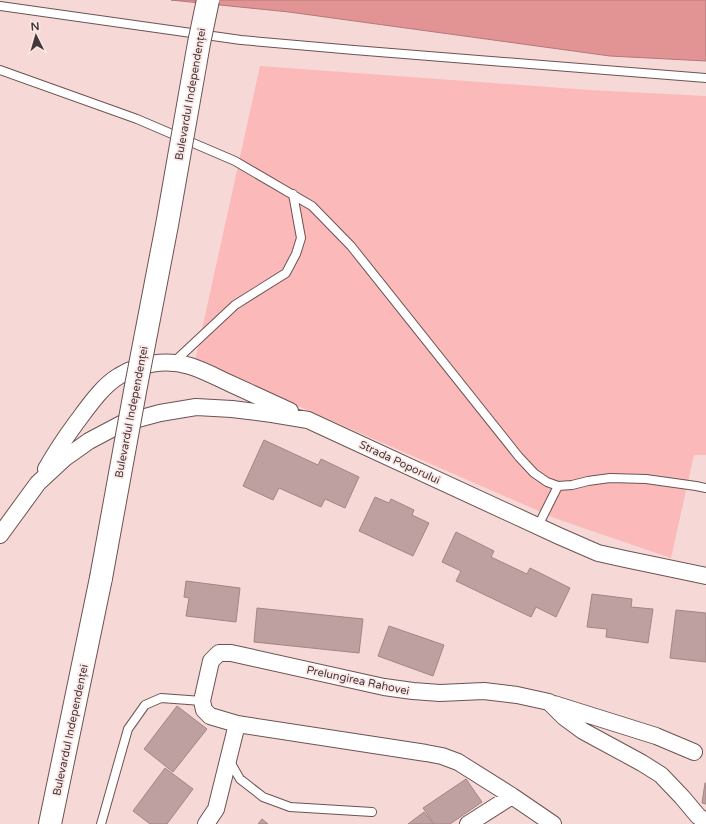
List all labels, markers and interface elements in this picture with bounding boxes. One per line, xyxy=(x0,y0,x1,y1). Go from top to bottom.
north arrow xyxy=(16,16,56,56)
text: N xyxy=(30,20,40,33)
street label: Bulevardul Independenței xyxy=(172,27,209,161)
street label: Bulevardul Independenței xyxy=(112,345,151,479)
street label: Strada Poporului xyxy=(357,438,442,487)
street label: Bulevardul Independenței xyxy=(50,663,91,797)
street label: Prelungirea Rahovei xyxy=(305,663,410,698)

